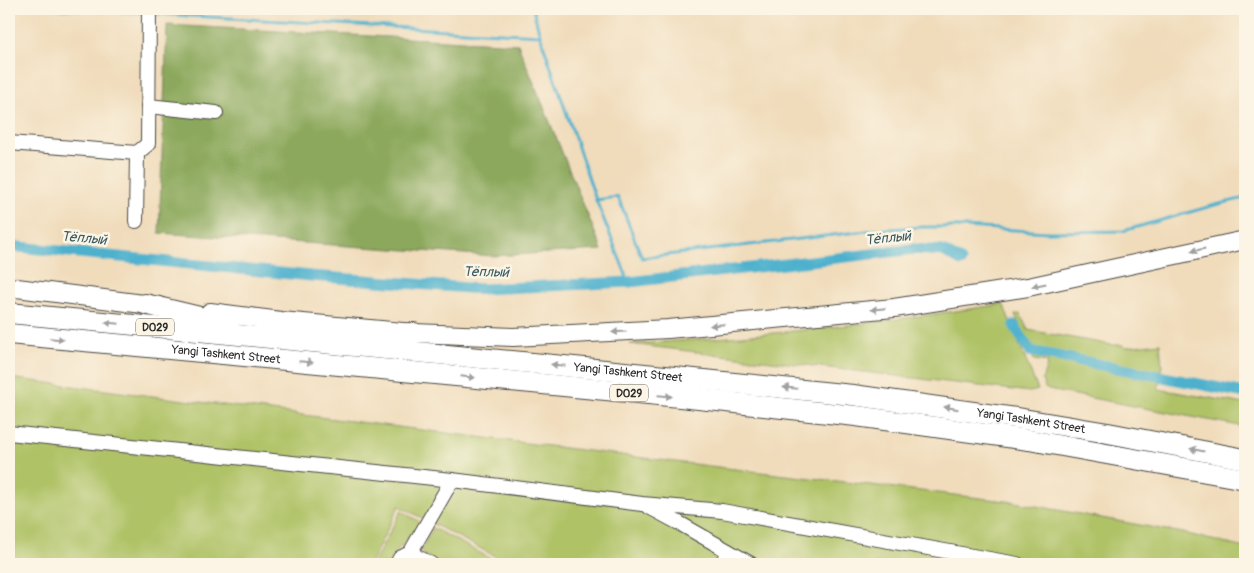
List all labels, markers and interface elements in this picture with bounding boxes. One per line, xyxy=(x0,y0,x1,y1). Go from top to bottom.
water label: Тёплый xyxy=(864,227,913,249)
water label: Тёплый xyxy=(61,228,109,249)
one-way arrow xyxy=(1190,246,1205,254)
water label: Тёплый xyxy=(463,263,510,281)
one-way arrow xyxy=(1031,281,1046,289)
one-way arrow xyxy=(870,305,886,313)
road number: D029 xyxy=(136,318,174,336)
one-way arrow xyxy=(104,319,120,327)
one-way arrow xyxy=(708,321,724,329)
one-way arrow xyxy=(611,328,627,336)
one-way arrow xyxy=(50,335,66,343)
street label: Yangi Tashkent Street xyxy=(170,342,281,367)
one-way arrow xyxy=(298,358,314,366)
street label: Yangi Tashkent Street xyxy=(572,359,683,385)
one-way arrow xyxy=(550,361,566,369)
one-way arrow xyxy=(460,373,476,381)
road number: D029 xyxy=(610,384,648,402)
one-way arrow xyxy=(781,384,797,392)
one-way arrow xyxy=(657,392,673,400)
one-way arrow xyxy=(943,404,959,412)
street label: Yangi Tashkent Street xyxy=(975,405,1087,437)
one-way arrow xyxy=(1190,446,1205,454)

